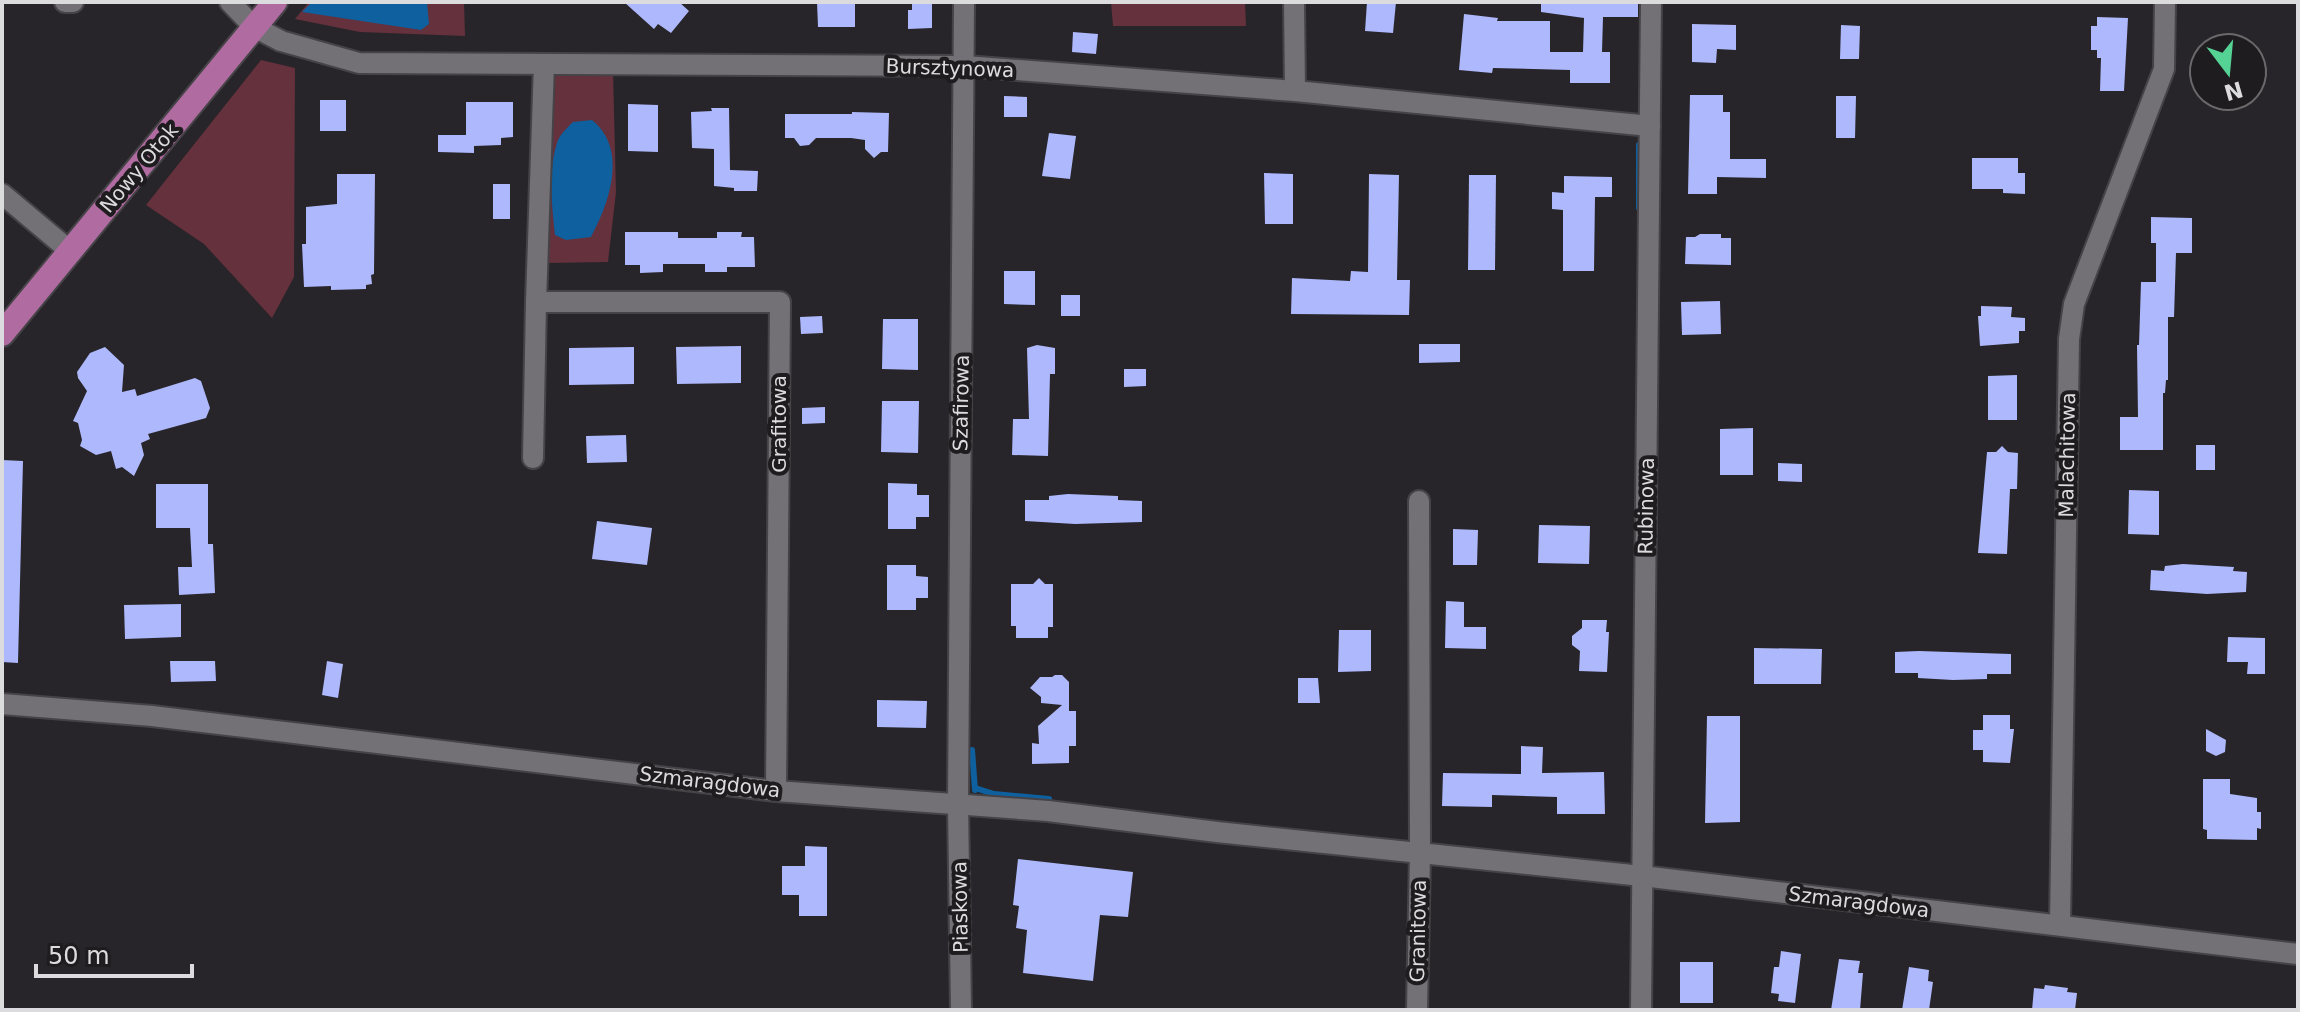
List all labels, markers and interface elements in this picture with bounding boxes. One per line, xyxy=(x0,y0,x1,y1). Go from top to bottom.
north arrow xyxy=(2188,32,2268,112)
street label: Bursztynowa xyxy=(885,54,1015,82)
text: N xyxy=(2221,76,2246,105)
street label: Nowy Otok xyxy=(95,118,184,218)
street label: Szafirowa xyxy=(948,354,974,452)
street label: Grafitowa xyxy=(767,375,791,473)
street label: Malachitowa xyxy=(2054,392,2080,518)
street label: Rubinowa xyxy=(1633,457,1659,555)
street label: Szmaragdowa xyxy=(638,761,782,803)
street label: Piaskowa xyxy=(947,861,973,953)
street label: Granitowa xyxy=(1405,879,1431,983)
street label: Szmaragdowa xyxy=(1787,881,1931,923)
scale bar xyxy=(36,928,192,978)
text: 50 m xyxy=(48,942,110,970)

